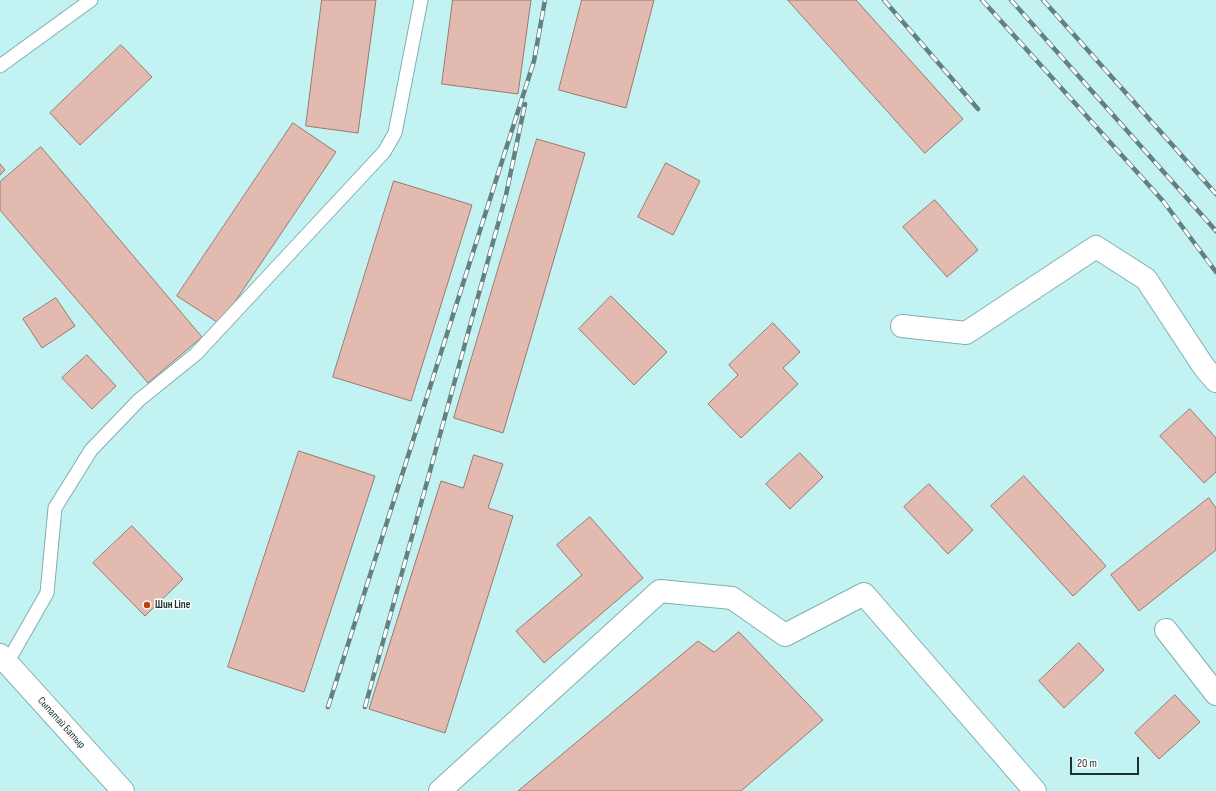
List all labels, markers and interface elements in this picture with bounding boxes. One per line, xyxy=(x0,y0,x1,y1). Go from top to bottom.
place label: Шин Line xyxy=(155,598,190,612)
marker: Шин Line xyxy=(142,600,152,610)
street label: Сыпатай Батыр xyxy=(34,694,88,752)
scale bar xyxy=(1072,749,1141,775)
text: 20 m xyxy=(1077,756,1097,771)

